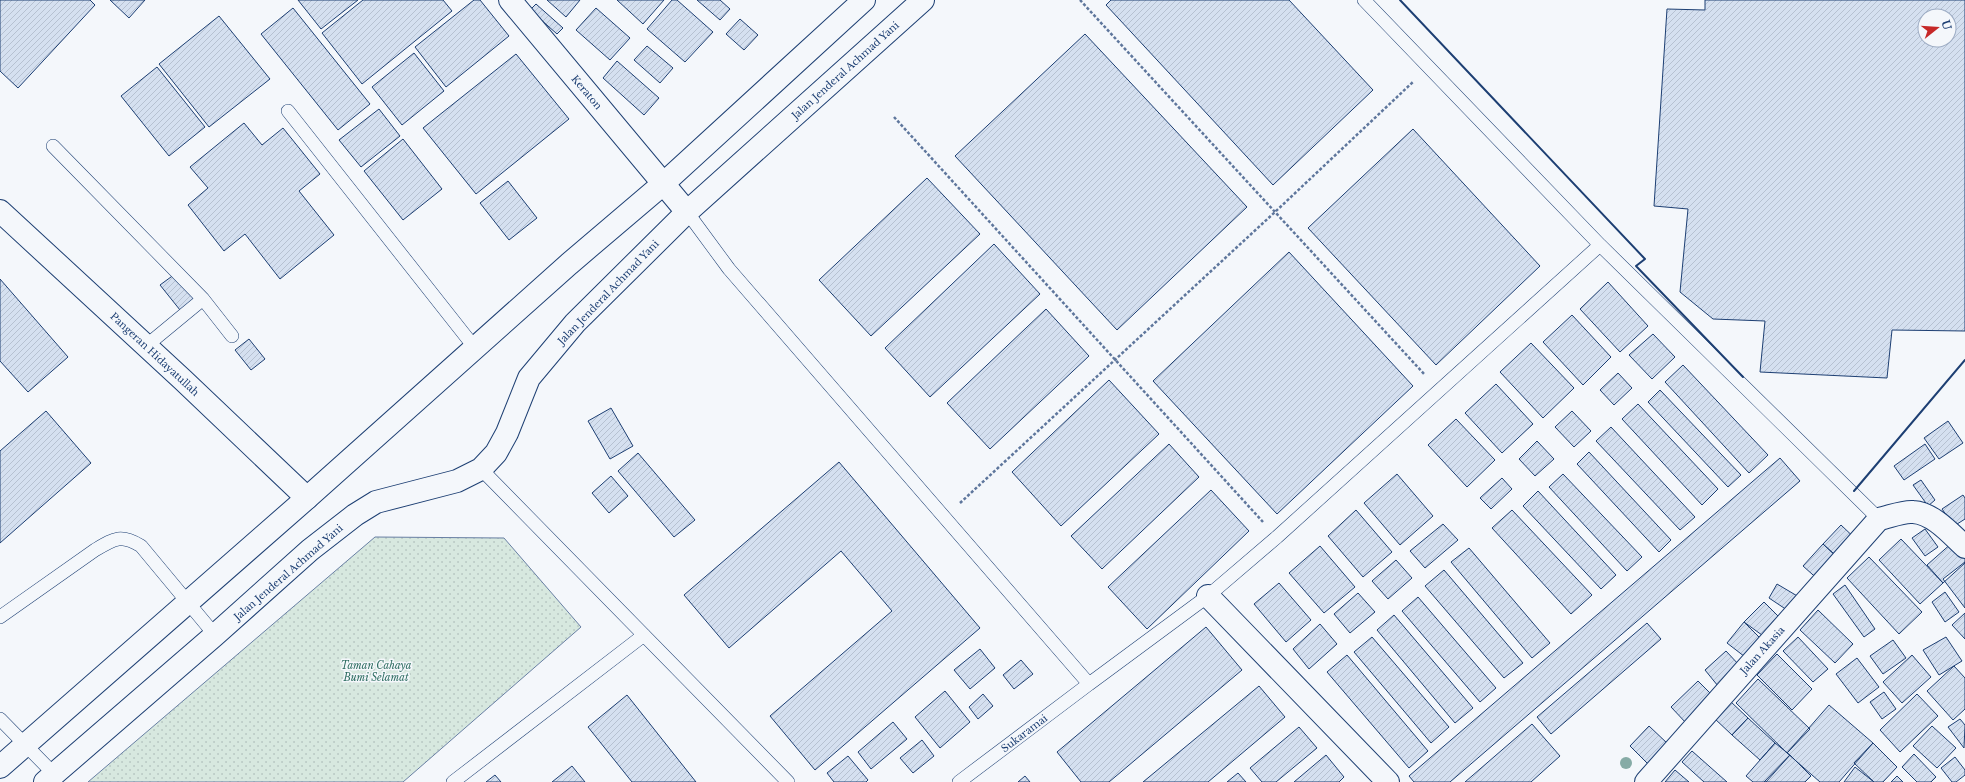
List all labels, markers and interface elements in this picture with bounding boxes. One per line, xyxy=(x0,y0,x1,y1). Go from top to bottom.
north arrow xyxy=(1917,8,1957,48)
street label: Jalan Jenderal Achmad Yani xyxy=(787,18,902,123)
text: U xyxy=(1938,18,1955,32)
street label: Keraton xyxy=(569,73,605,112)
street label: Jalan Jenderal Achmad Yani xyxy=(554,237,662,349)
street label: Pangeran Hidayatullah xyxy=(107,310,202,399)
street label: Jalan Jenderal Achmad Yani xyxy=(230,521,346,625)
street label: Jalan Akasia xyxy=(1736,623,1788,679)
park label: Taman Cahaya Bumi Selamat xyxy=(341,659,412,684)
street label: Sukaramai xyxy=(998,711,1051,755)

